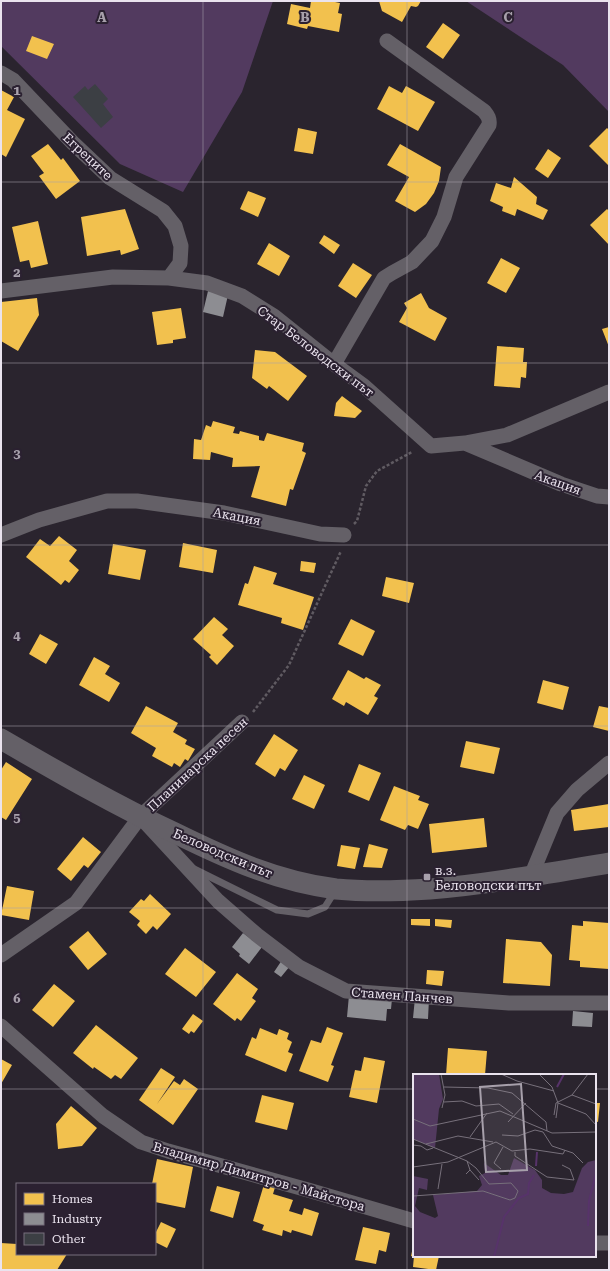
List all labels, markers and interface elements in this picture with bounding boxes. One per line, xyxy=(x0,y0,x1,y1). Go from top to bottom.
text: A xyxy=(97,10,107,25)
text: B xyxy=(300,10,310,25)
text: C xyxy=(503,10,513,25)
text: 1 xyxy=(13,83,21,98)
street label: Егреците xyxy=(60,130,115,183)
text: 2 xyxy=(13,265,21,280)
street label: Стар Беловодски път xyxy=(255,303,377,400)
text: 3 xyxy=(13,446,21,461)
street label: Акация xyxy=(532,467,583,498)
street label: Акация xyxy=(212,505,262,528)
text: 4 xyxy=(13,628,21,643)
street label: Планинарска песен xyxy=(144,714,250,815)
text: 5 xyxy=(13,810,21,825)
street label: Беловодски път xyxy=(171,826,275,881)
place label: в.з. Беловодски път xyxy=(435,863,542,893)
marker: в.з. Беловодски път xyxy=(422,872,432,882)
street label: Стамен Панчев xyxy=(351,984,453,1007)
text: 6 xyxy=(13,991,21,1006)
inset map xyxy=(413,1074,596,1257)
street label: Владимир Димитров - Майстора xyxy=(151,1139,367,1214)
legend xyxy=(16,1183,156,1255)
text: Homes xyxy=(52,1192,93,1206)
text: Industry xyxy=(52,1212,103,1226)
text: Other xyxy=(52,1232,85,1246)

